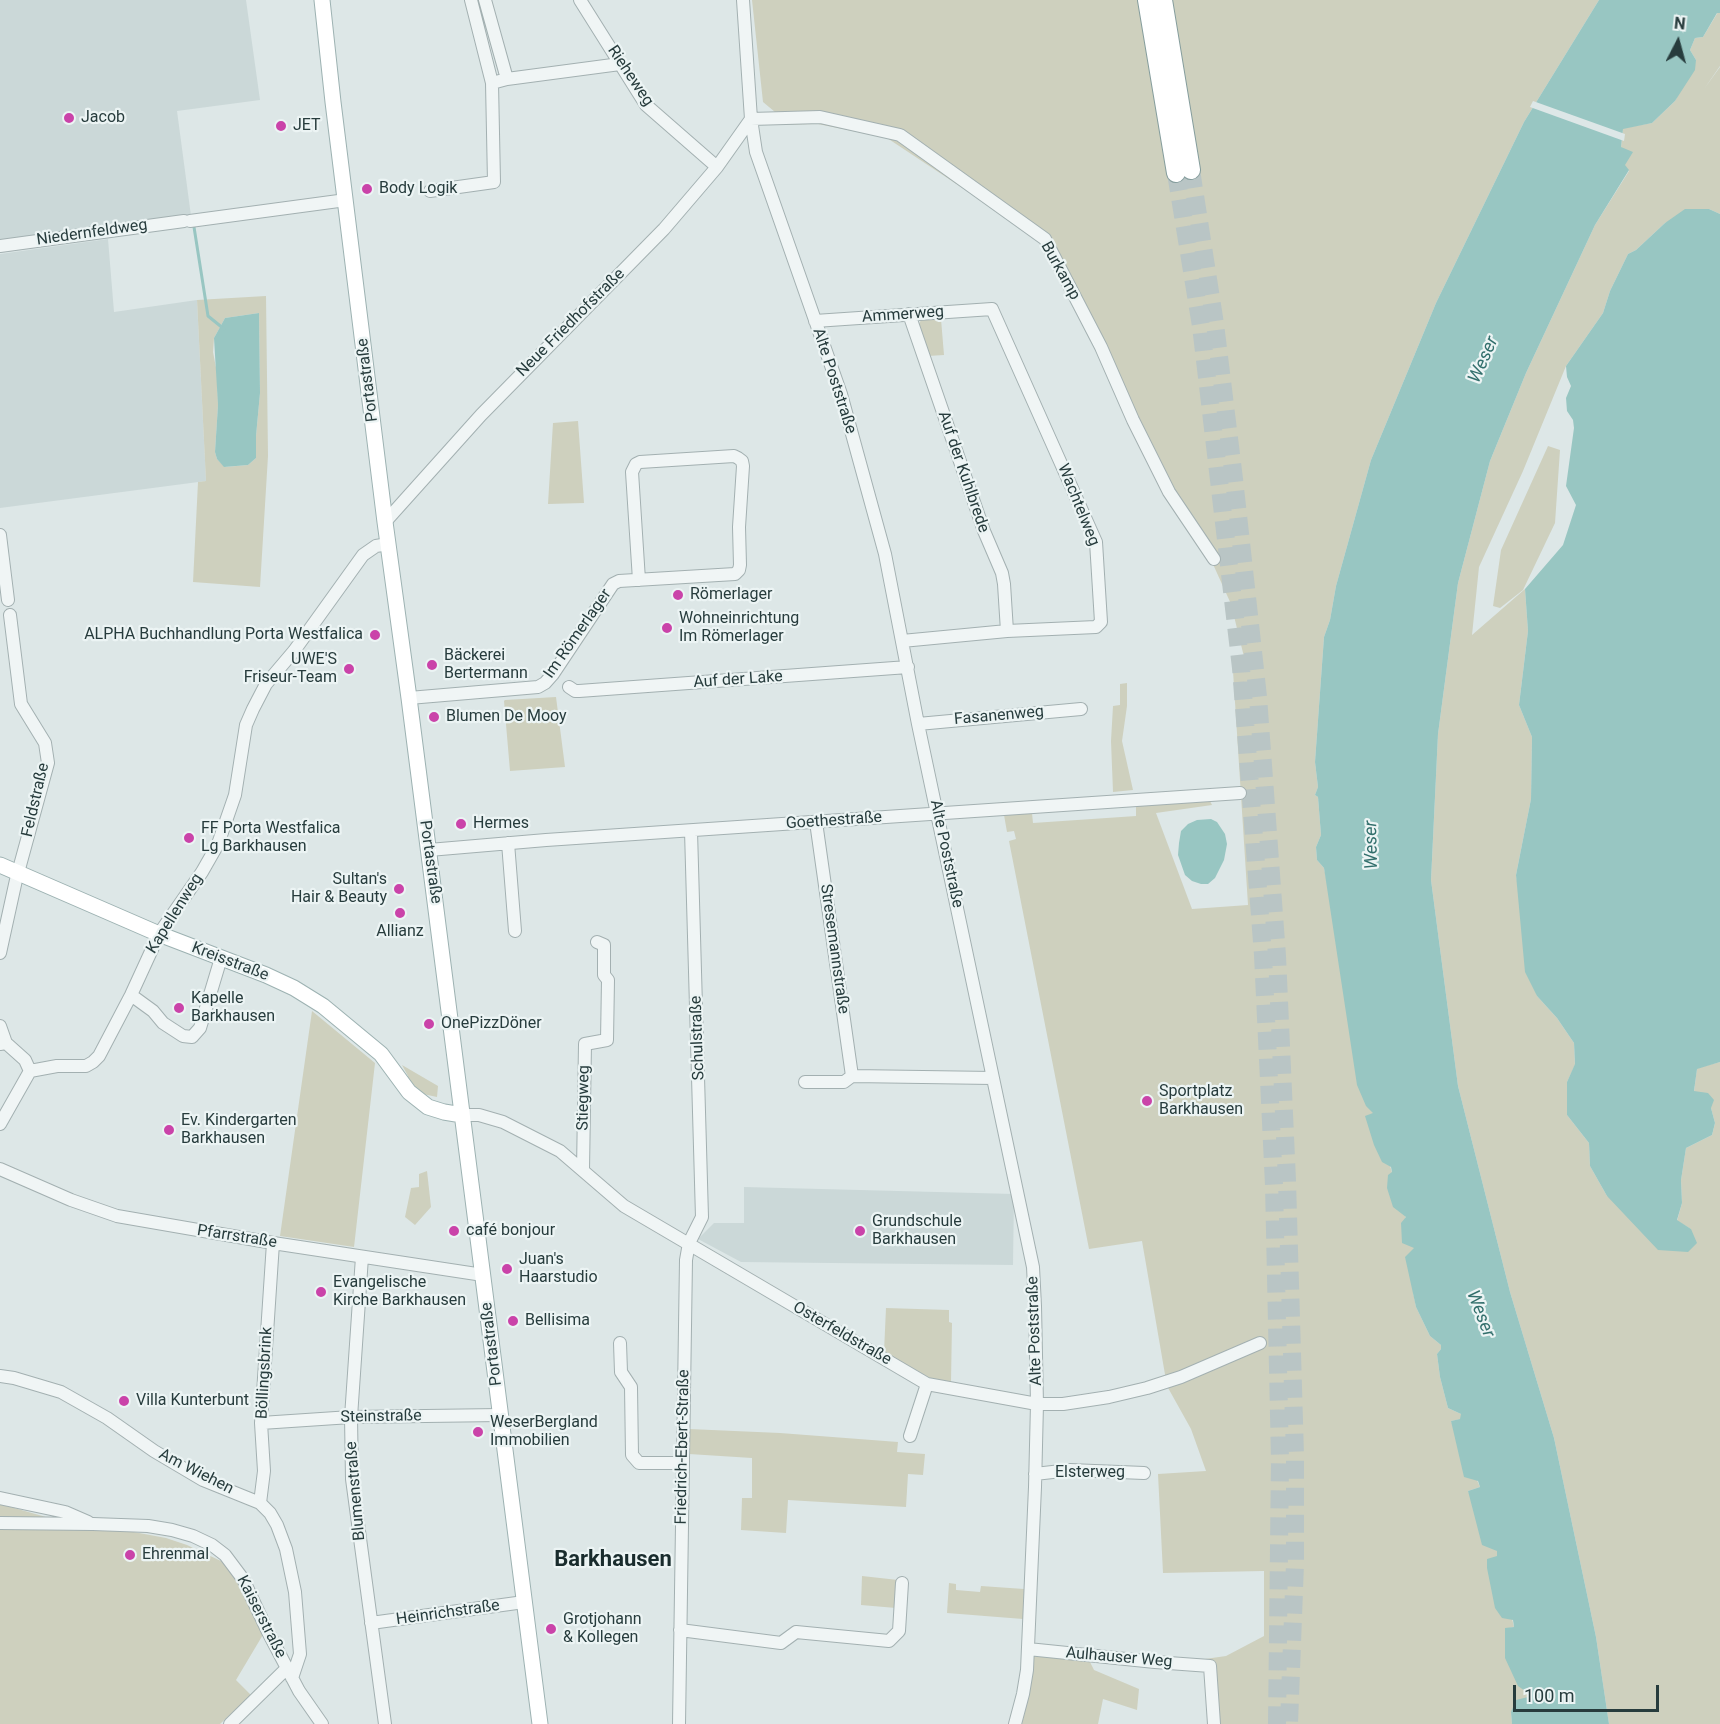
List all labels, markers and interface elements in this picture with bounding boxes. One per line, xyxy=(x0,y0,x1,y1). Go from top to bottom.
north arrow xyxy=(1648,12,1708,72)
text: N xyxy=(1673,14,1687,34)
street label: Rieheweg xyxy=(603,42,657,110)
place label: Jacob xyxy=(81,108,125,128)
marker: Jacob xyxy=(62,111,76,125)
place label: JET xyxy=(293,116,321,136)
marker: JET xyxy=(274,119,288,133)
place label: Body Logik xyxy=(379,179,457,199)
marker: Body Logik xyxy=(360,182,374,196)
street label: Niedernfeldweg xyxy=(35,216,149,250)
street label: Burkamp xyxy=(1036,238,1084,304)
street label: Neue Friedhofstraße xyxy=(513,265,629,381)
street label: Ammerweg xyxy=(861,303,945,327)
street label: Alte Poststraße xyxy=(808,326,860,436)
water label: Weser xyxy=(1464,333,1504,387)
street label: Portastraße xyxy=(353,337,383,423)
street label: Auf der Kuhlbrede xyxy=(933,409,993,535)
street label: Wachtelweg xyxy=(1053,461,1103,549)
place label: Römerlager xyxy=(690,585,772,605)
street label: Im Römerlager xyxy=(540,586,616,682)
marker: Römerlager xyxy=(671,588,685,602)
place label: Wohneinrichtung Im Römerlager xyxy=(679,609,799,647)
marker: Wohneinrichtung Im Römerlager xyxy=(660,621,674,635)
place label: ALPHA Buchhandlung Porta Westfalica xyxy=(84,625,363,645)
marker: ALPHA Buchhandlung Porta Westfalica xyxy=(368,628,382,642)
place label: Bäckerei Bertermann xyxy=(444,646,528,684)
place label: UWE'S Friseur-Team xyxy=(244,650,337,688)
marker: Bäckerei Bertermann xyxy=(425,658,439,672)
marker: UWE'S Friseur-Team xyxy=(342,662,356,676)
street label: Auf der Lake xyxy=(693,667,783,693)
street label: Fasanenweg xyxy=(953,703,1045,729)
place label: Blumen De Mooy xyxy=(446,707,567,727)
marker: Blumen De Mooy xyxy=(427,710,441,724)
street label: Feldstraße xyxy=(18,761,54,839)
street label: Alte Poststraße xyxy=(925,798,967,910)
street label: Goethestraße xyxy=(785,808,883,834)
place label: Hermes xyxy=(473,814,529,834)
marker: Hermes xyxy=(454,817,468,831)
place label: FF Porta Westfalica Lg Barkhausen xyxy=(201,819,341,857)
street label: Portastraße xyxy=(415,819,445,905)
water label: Weser xyxy=(1361,820,1383,870)
marker: FF Porta Westfalica Lg Barkhausen xyxy=(182,831,196,845)
street label: Kapellenweg xyxy=(143,870,207,958)
place label: Sultan's Hair & Beauty xyxy=(291,870,387,908)
marker: Sultan's Hair & Beauty xyxy=(392,882,406,896)
street label: Stresemannstraße xyxy=(815,883,853,1015)
marker: Allianz xyxy=(393,906,407,920)
place label: Allianz xyxy=(376,922,424,942)
street label: Kreisstraße xyxy=(189,938,271,986)
place label: Kapelle Barkhausen xyxy=(191,989,275,1027)
street label: Schulstraße xyxy=(687,995,709,1081)
marker: Kapelle Barkhausen xyxy=(172,1001,186,1015)
place label: OnePizzDöner xyxy=(441,1014,542,1034)
marker: OnePizzDöner xyxy=(422,1017,436,1031)
street label: Stiegweg xyxy=(574,1065,594,1131)
place label: Sportplatz Barkhausen xyxy=(1159,1082,1243,1120)
marker: Sportplatz Barkhausen xyxy=(1140,1094,1154,1108)
place label: Ev. Kindergarten Barkhausen xyxy=(181,1111,297,1149)
marker: Ev. Kindergarten Barkhausen xyxy=(162,1123,176,1137)
place label: Grundschule Barkhausen xyxy=(872,1212,962,1250)
street label: Pfarrstraße xyxy=(196,1221,278,1253)
place label: café bonjour xyxy=(466,1221,555,1241)
marker: café bonjour xyxy=(447,1224,461,1238)
marker: Grundschule Barkhausen xyxy=(853,1224,867,1238)
place label: Juan's Haarstudio xyxy=(519,1250,598,1288)
marker: Juan's Haarstudio xyxy=(500,1262,514,1276)
place label: Evangelische Kirche Barkhausen xyxy=(333,1273,466,1311)
street label: Alte Poststraße xyxy=(1023,1276,1047,1386)
marker: Evangelische Kirche Barkhausen xyxy=(314,1285,328,1299)
water label: Weser xyxy=(1461,1287,1499,1341)
street label: Osterfeldstraße xyxy=(789,1298,895,1370)
street label: Portastraße xyxy=(477,1301,507,1387)
place label: Bellisima xyxy=(525,1311,590,1331)
marker: Bellisima xyxy=(506,1314,520,1328)
street label: Böllingsbrink xyxy=(253,1327,277,1419)
street label: Friedrich-Ebert-Straße xyxy=(672,1369,694,1525)
place label: Villa Kunterbunt xyxy=(136,1391,249,1411)
marker: Villa Kunterbunt xyxy=(117,1394,131,1408)
street label: Steinstraße xyxy=(340,1407,422,1427)
place label: WeserBergland Immobilien xyxy=(490,1413,598,1451)
marker: WeserBergland Immobilien xyxy=(471,1425,485,1439)
street label: Blumenstraße xyxy=(342,1441,370,1541)
street label: Am Wiehen xyxy=(155,1445,237,1499)
street label: Elsterweg xyxy=(1055,1463,1125,1483)
place label: Ehrenmal xyxy=(142,1545,209,1565)
district label: Barkhausen xyxy=(554,1547,672,1573)
marker: Ehrenmal xyxy=(123,1548,137,1562)
street label: Kaiserstraße xyxy=(232,1573,290,1661)
street label: Heinrichstraße xyxy=(395,1596,501,1630)
place label: Grotjohann & Kollegen xyxy=(563,1610,642,1648)
marker: Grotjohann & Kollegen xyxy=(544,1622,558,1636)
street label: Aulhauser Weg xyxy=(1065,1644,1173,1672)
scale bar xyxy=(1516,1673,1662,1711)
text: 100 m xyxy=(1524,1685,1575,1706)

